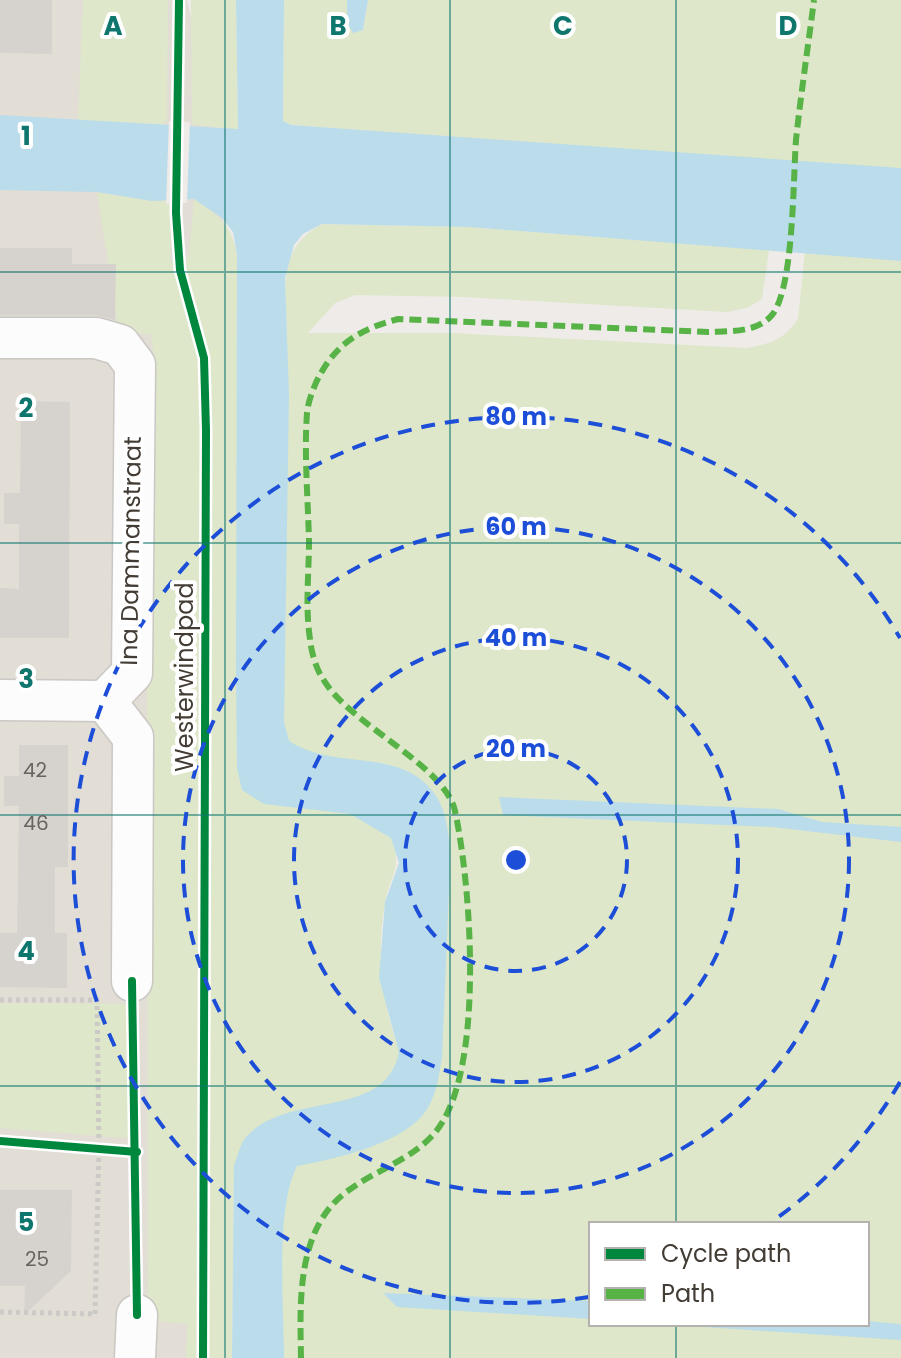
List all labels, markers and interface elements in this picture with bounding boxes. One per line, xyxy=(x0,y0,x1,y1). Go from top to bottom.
text: A xyxy=(103,8,123,44)
text: B xyxy=(329,8,347,44)
text: C xyxy=(553,8,573,44)
text: D xyxy=(779,8,798,44)
text: 1 xyxy=(21,118,31,154)
text: 2 xyxy=(19,390,34,426)
text: 80 m xyxy=(485,400,547,433)
street label: Ina Dammanstraat xyxy=(112,436,149,666)
text: 60 m xyxy=(485,510,547,543)
street label: Westerwindpad xyxy=(168,582,201,772)
text: 40 m xyxy=(485,621,547,654)
text: 3 xyxy=(18,661,34,697)
text: 20 m xyxy=(486,732,546,765)
house number: 42 xyxy=(23,756,47,784)
house number: 46 xyxy=(23,809,49,837)
centre of rings xyxy=(502,846,530,874)
text: 4 xyxy=(17,933,35,969)
text: 5 xyxy=(18,1204,34,1240)
legend xyxy=(589,1222,869,1326)
text: Cycle path xyxy=(661,1237,791,1270)
house number: 25 xyxy=(25,1245,49,1273)
text: Path xyxy=(661,1277,715,1310)

